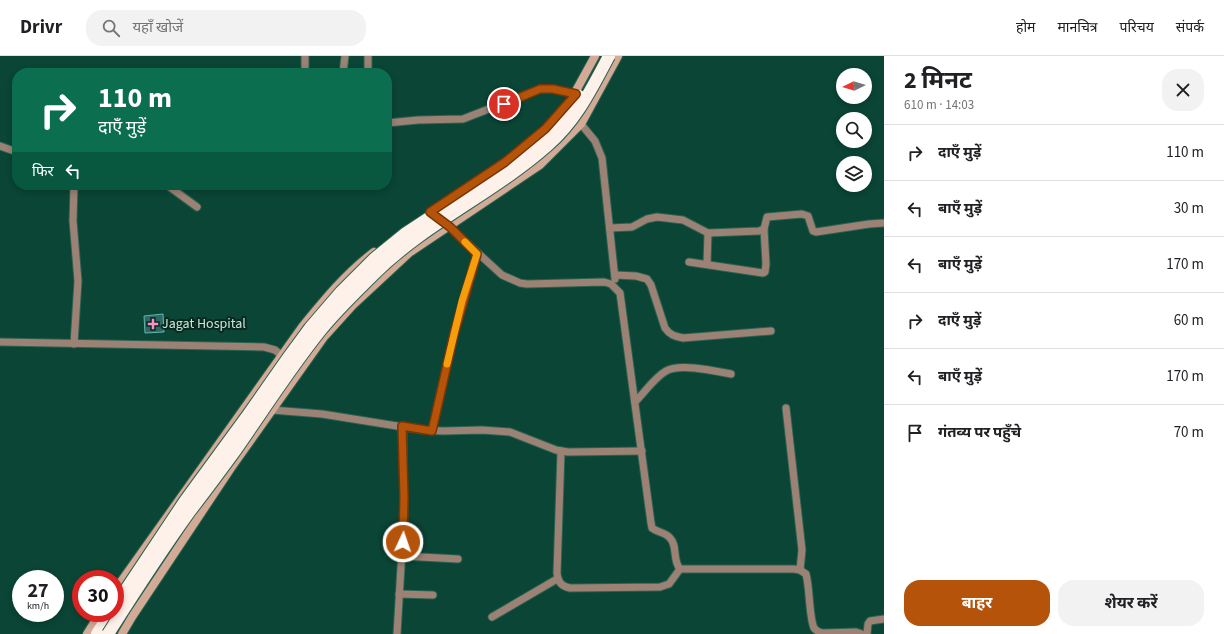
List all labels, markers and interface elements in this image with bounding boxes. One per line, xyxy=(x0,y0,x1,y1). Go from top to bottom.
search box xyxy=(86,10,366,46)
text: Drivr xyxy=(20,14,62,41)
icon: search xyxy=(100,17,122,39)
text: यहाँ खोजें xyxy=(132,17,183,38)
text: होम xyxy=(1016,18,1035,38)
text: मानचित्र xyxy=(1057,18,1098,38)
text: परिचय xyxy=(1120,18,1154,38)
text: संपर्क xyxy=(1176,18,1204,38)
text: 2 मिनट xyxy=(904,63,972,98)
north arrow xyxy=(836,68,872,104)
map controls xyxy=(836,68,872,192)
button: close xyxy=(1162,69,1204,111)
text: 110 m xyxy=(98,78,172,118)
icon: right xyxy=(32,84,84,136)
pin xyxy=(487,87,521,121)
icon: arrive xyxy=(493,93,515,115)
text: 610 m · 14:03 xyxy=(904,96,974,114)
button: search xyxy=(836,112,872,148)
text: दाएँ मुड़ें xyxy=(98,115,146,140)
icon: right xyxy=(904,142,926,164)
text: दाएँ मुड़ें xyxy=(938,142,981,163)
text: 110 m xyxy=(1166,142,1204,163)
button: layers xyxy=(836,156,872,192)
icon: left xyxy=(62,160,84,182)
text: फिर xyxy=(32,161,54,182)
icon: left xyxy=(904,198,926,220)
text: बाएँ मुड़ें xyxy=(938,198,982,219)
text: 30 m xyxy=(1174,198,1204,219)
icon: left xyxy=(904,254,926,276)
text: बाएँ मुड़ें xyxy=(938,254,982,275)
text: 170 m xyxy=(1166,254,1204,275)
icon: right xyxy=(904,310,926,332)
text: दाएँ मुड़ें xyxy=(938,310,981,331)
text: 60 m xyxy=(1174,310,1204,331)
place label: Jagat Hospital xyxy=(162,314,246,334)
marker: Jagat Hospital xyxy=(147,318,159,330)
icon: left xyxy=(904,366,926,388)
text: बाएँ मुड़ें xyxy=(938,366,982,387)
text: 170 m xyxy=(1166,366,1204,387)
icon: arrive xyxy=(904,422,926,444)
text: गंतव्य पर पहुँचे xyxy=(938,422,1021,443)
text: 70 m xyxy=(1174,422,1204,443)
position arrow xyxy=(382,521,424,563)
speed limit sign: 30 xyxy=(72,570,124,622)
text: 27 xyxy=(27,577,49,605)
button: बाहर xyxy=(904,580,1050,626)
button: शेयर करें xyxy=(1058,580,1204,626)
text: km/h xyxy=(27,599,49,613)

